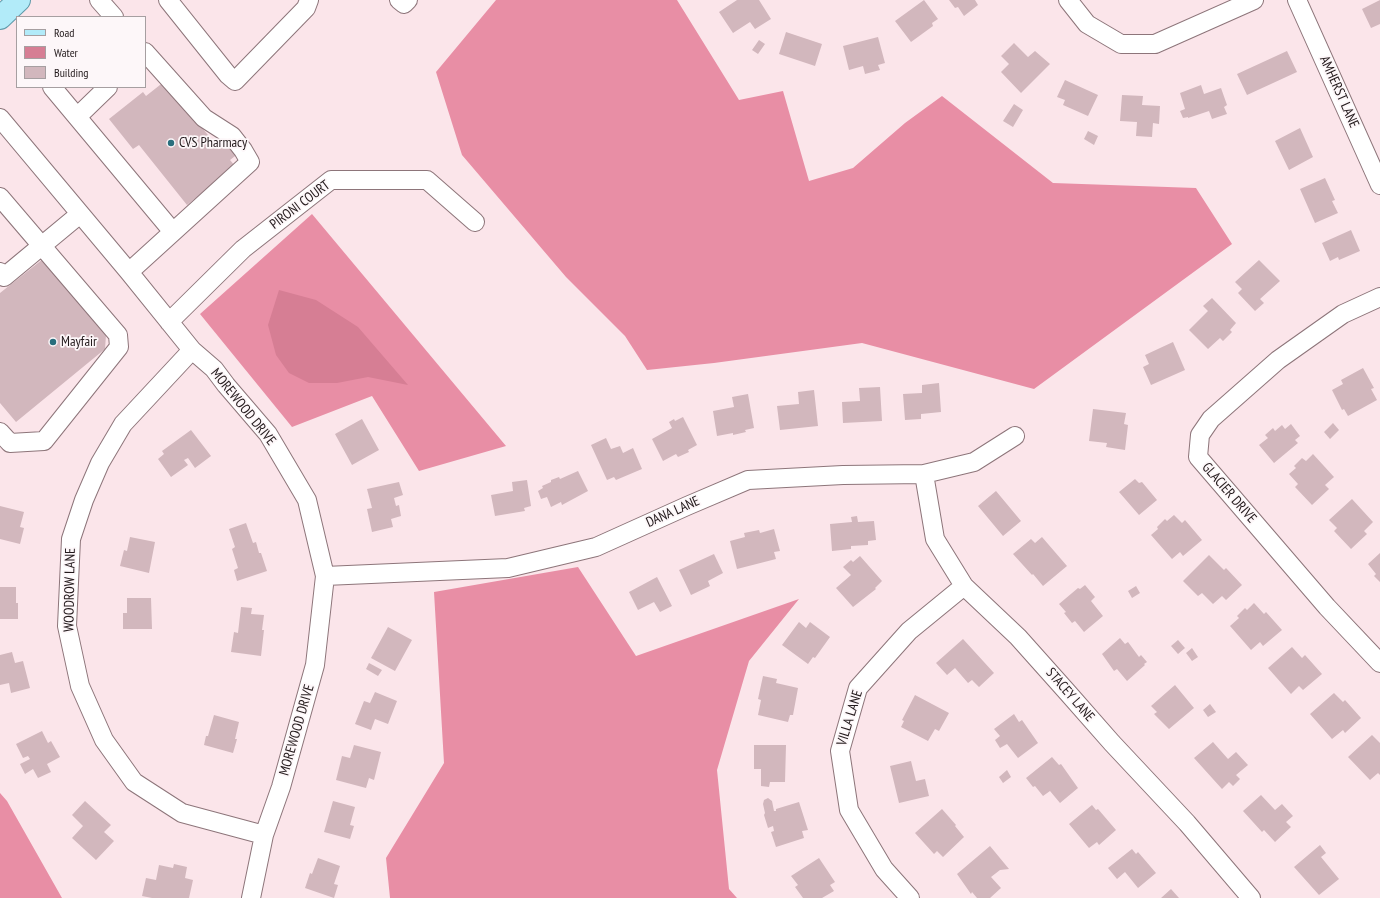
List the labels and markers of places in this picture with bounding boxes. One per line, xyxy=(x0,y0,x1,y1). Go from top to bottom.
place label: CVS Pharmacy xyxy=(179,135,247,151)
marker: CVS Pharmacy xyxy=(166,138,176,148)
place label: Mayfair xyxy=(61,334,97,350)
marker: Mayfair xyxy=(48,337,58,347)

